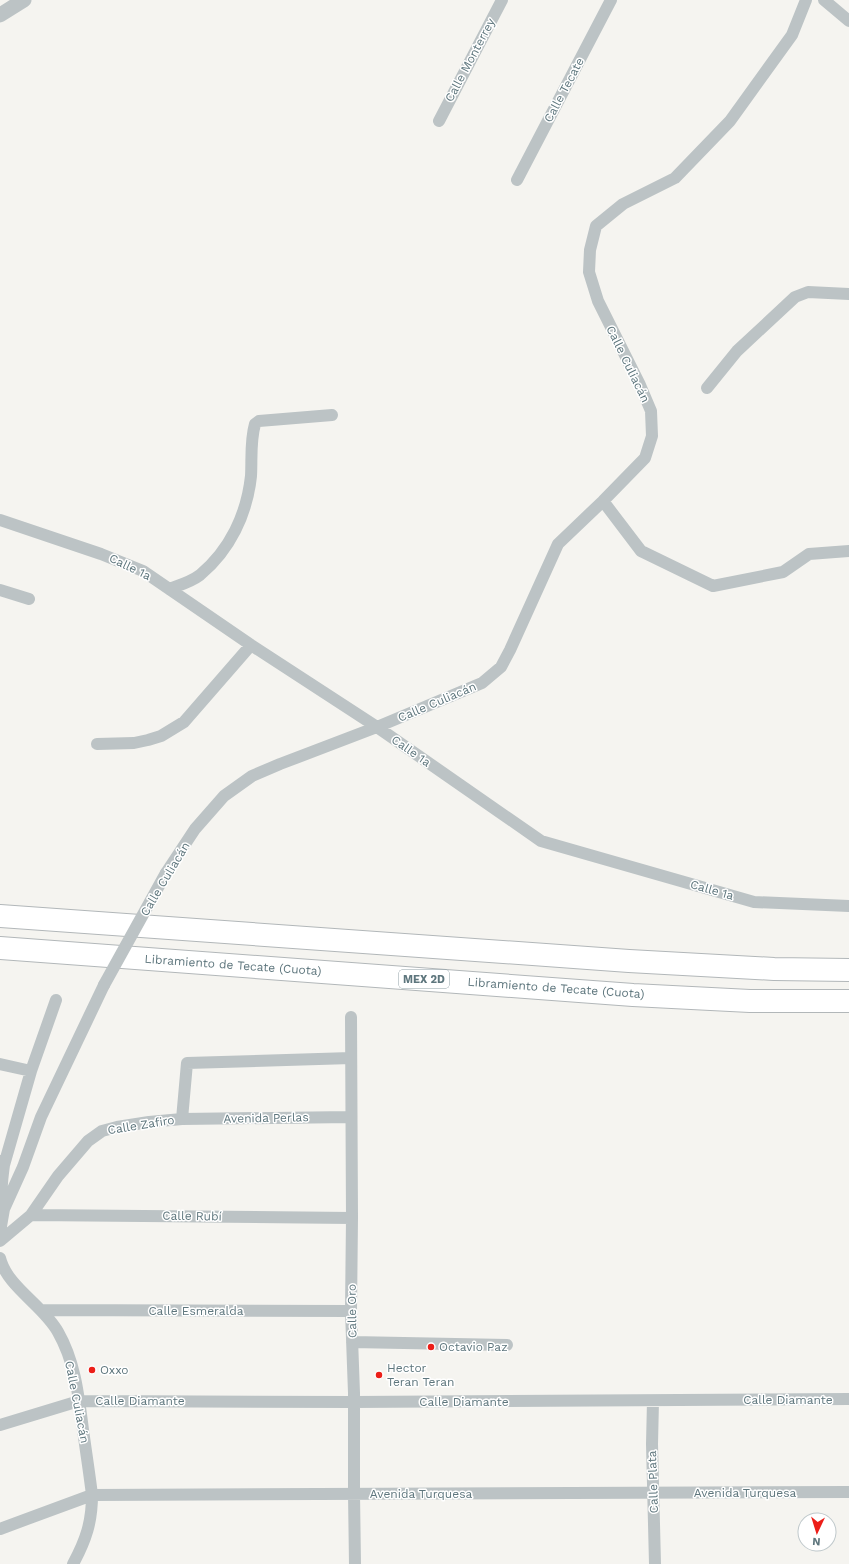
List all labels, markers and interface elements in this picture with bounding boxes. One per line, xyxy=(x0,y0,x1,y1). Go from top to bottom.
street label: Calle Monterrey xyxy=(442,15,498,104)
street label: Calle Tecate xyxy=(541,55,587,125)
street label: Calle Culiacán xyxy=(603,323,653,405)
street label: Calle 1a xyxy=(107,551,153,583)
street label: Calle Culiacán xyxy=(396,679,478,725)
street label: Calle 1a xyxy=(389,732,433,770)
street label: Calle Culiacán xyxy=(137,840,193,918)
street label: Calle 1a xyxy=(689,877,736,903)
street label: Libramiento de Tecate (Cuota) xyxy=(144,952,322,978)
road number: MEX 2D xyxy=(399,970,449,988)
street label: Libramiento de Tecate (Cuota) xyxy=(467,975,645,1001)
street label: Avenida Perlas xyxy=(223,1110,309,1126)
street label: Calle Zafiro xyxy=(107,1113,175,1137)
street label: Calle Rubí xyxy=(162,1208,222,1224)
street label: Calle Oro xyxy=(345,1284,359,1338)
street label: Calle Esmeralda xyxy=(148,1304,244,1318)
place label: Octavio Paz xyxy=(439,1340,508,1354)
marker: Octavio Paz xyxy=(426,1342,436,1352)
street label: Calle Culiacán xyxy=(62,1360,92,1444)
place label: Hector Teran Teran xyxy=(387,1361,454,1389)
place label: Oxxo xyxy=(100,1363,129,1377)
marker: Oxxo xyxy=(87,1365,97,1375)
marker: Hector Teran Teran xyxy=(374,1370,384,1380)
street label: Calle Diamante xyxy=(743,1393,833,1407)
street label: Calle Diamante xyxy=(95,1394,185,1408)
street label: Calle Diamante xyxy=(419,1395,509,1409)
street label: Calle Plata xyxy=(645,1450,661,1514)
street label: Avenida Turquesa xyxy=(694,1486,797,1500)
street label: Avenida Turquesa xyxy=(370,1487,473,1501)
north arrow xyxy=(797,1512,837,1552)
text: N xyxy=(812,1535,821,1548)

